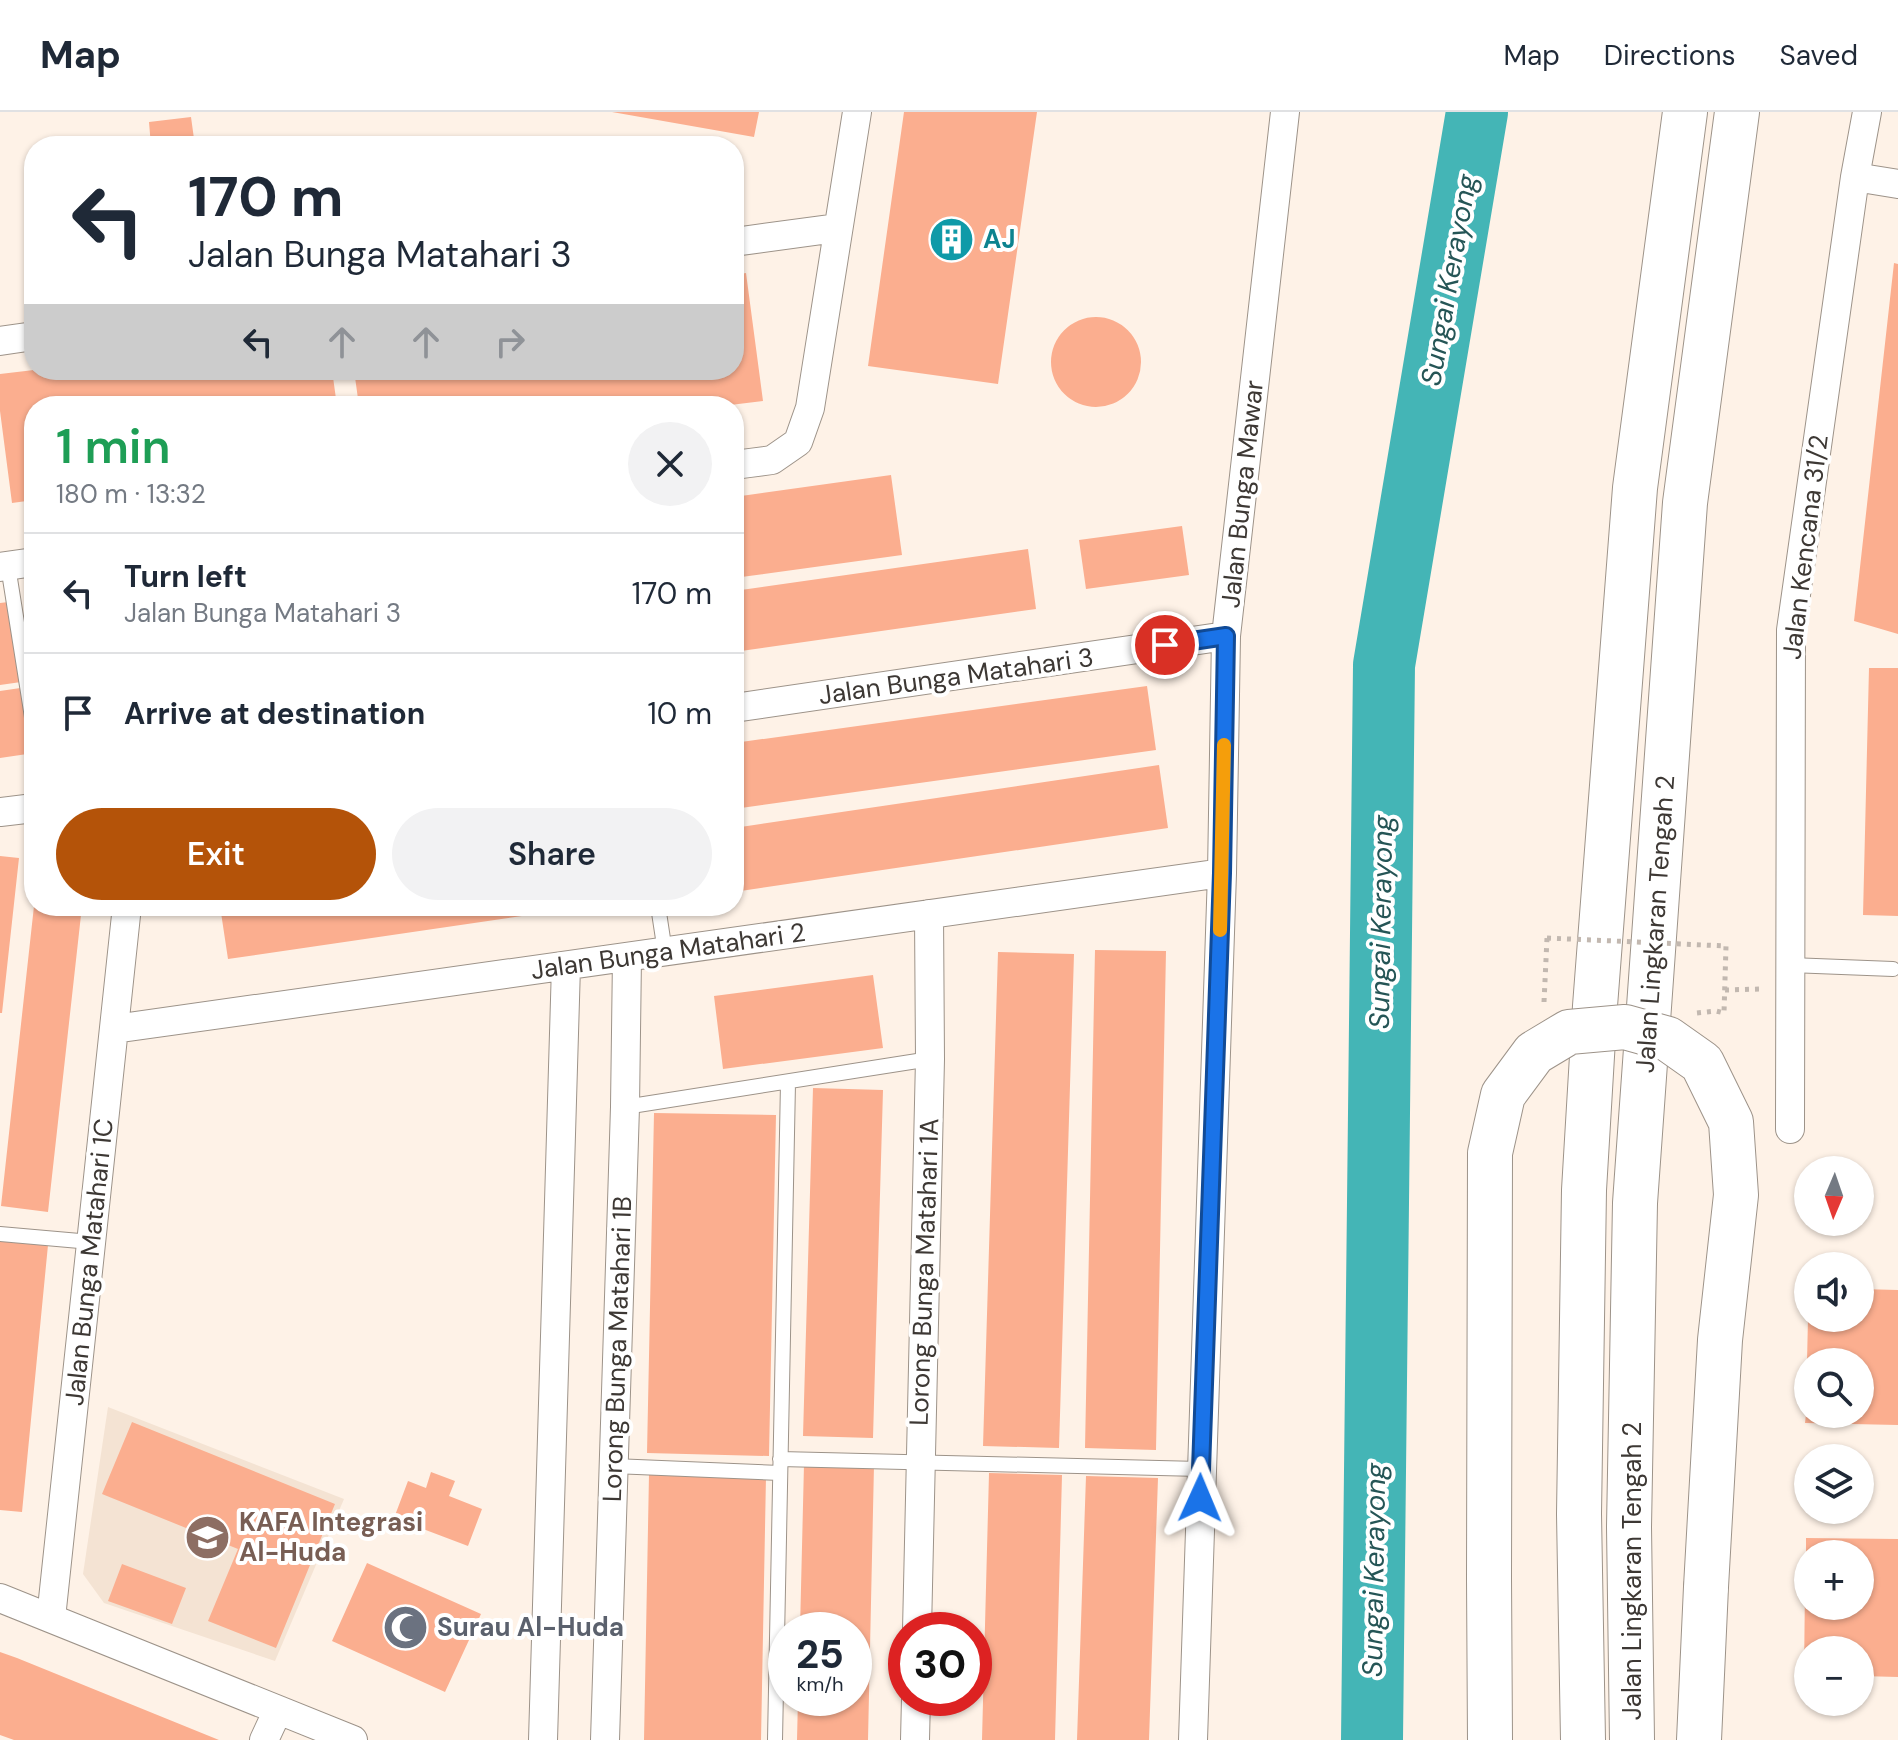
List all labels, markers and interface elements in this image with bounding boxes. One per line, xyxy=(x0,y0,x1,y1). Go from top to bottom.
text: Map xyxy=(40,30,121,80)
text: Map xyxy=(1503,37,1560,74)
text: Directions xyxy=(1604,37,1736,74)
text: Saved xyxy=(1780,37,1858,74)
text: 170 m xyxy=(188,160,343,233)
icon: left xyxy=(56,168,160,272)
water label: Sungai Kerayong xyxy=(1412,171,1486,389)
building icon: AJ xyxy=(928,215,976,263)
place label: AJ xyxy=(983,222,1016,256)
text: Jalan Bunga Matahari 3 xyxy=(188,231,572,278)
icon: left xyxy=(236,320,280,364)
icon: ahead xyxy=(320,320,364,364)
icon: ahead xyxy=(404,320,448,364)
icon: right xyxy=(488,320,532,364)
street label: Jalan Bunga Mawar xyxy=(1213,378,1271,610)
text: 1 min xyxy=(56,415,171,478)
button: close xyxy=(628,422,712,506)
street label: Jalan Kencana 31/2 xyxy=(1774,433,1836,661)
text: 180 m · 13:32 xyxy=(56,477,206,511)
text: Turn left xyxy=(124,557,247,596)
icon: left xyxy=(56,571,100,615)
text: 170 m xyxy=(632,574,712,613)
text: Jalan Bunga Matahari 3 xyxy=(124,596,401,630)
pin xyxy=(1131,611,1199,679)
icon: arrive xyxy=(1143,623,1187,667)
street label: Jalan Bunga Matahari 3 xyxy=(816,640,1096,712)
icon: arrive xyxy=(56,691,100,735)
text: Arrive at destination xyxy=(124,694,425,733)
text: 10 m xyxy=(647,694,712,733)
street label: Jalan Lingkaran Tengah 2 xyxy=(1628,774,1682,1074)
button: Exit xyxy=(56,808,376,900)
button: Share xyxy=(392,808,712,900)
water label: Sungai Kerayong xyxy=(1361,814,1401,1029)
street label: Jalan Bunga Matahari 2 xyxy=(529,915,807,987)
street label: Jalan Bunga Matahari 1C xyxy=(57,1117,121,1407)
street label: Lorong Bunga Matahari 1A xyxy=(902,1118,946,1426)
north arrow xyxy=(1794,1156,1874,1236)
map controls xyxy=(1794,1156,1874,1716)
street label: Lorong Bunga Matahari 1B xyxy=(595,1195,639,1503)
button: sound xyxy=(1794,1252,1874,1332)
button: search xyxy=(1794,1348,1874,1428)
street label: Jalan Lingkaran Tengah 2 xyxy=(1615,1422,1649,1720)
button: layers xyxy=(1794,1444,1874,1524)
position arrow xyxy=(1158,1456,1242,1540)
water label: Sungai Kerayong xyxy=(1354,1462,1394,1677)
place label: KAFA Integrasi Al-Huda xyxy=(239,1505,423,1569)
school or university icon: KAFA Integrasi Al-Huda xyxy=(184,1513,232,1561)
button: + xyxy=(1794,1540,1874,1620)
mosque icon: Surau Al-Huda xyxy=(382,1603,430,1651)
place label: Surau Al-Huda xyxy=(437,1610,624,1644)
speed limit sign: 30 xyxy=(888,1612,992,1716)
text: 25 xyxy=(796,1628,844,1680)
button: − xyxy=(1794,1636,1874,1716)
text: km/h xyxy=(796,1671,844,1697)

